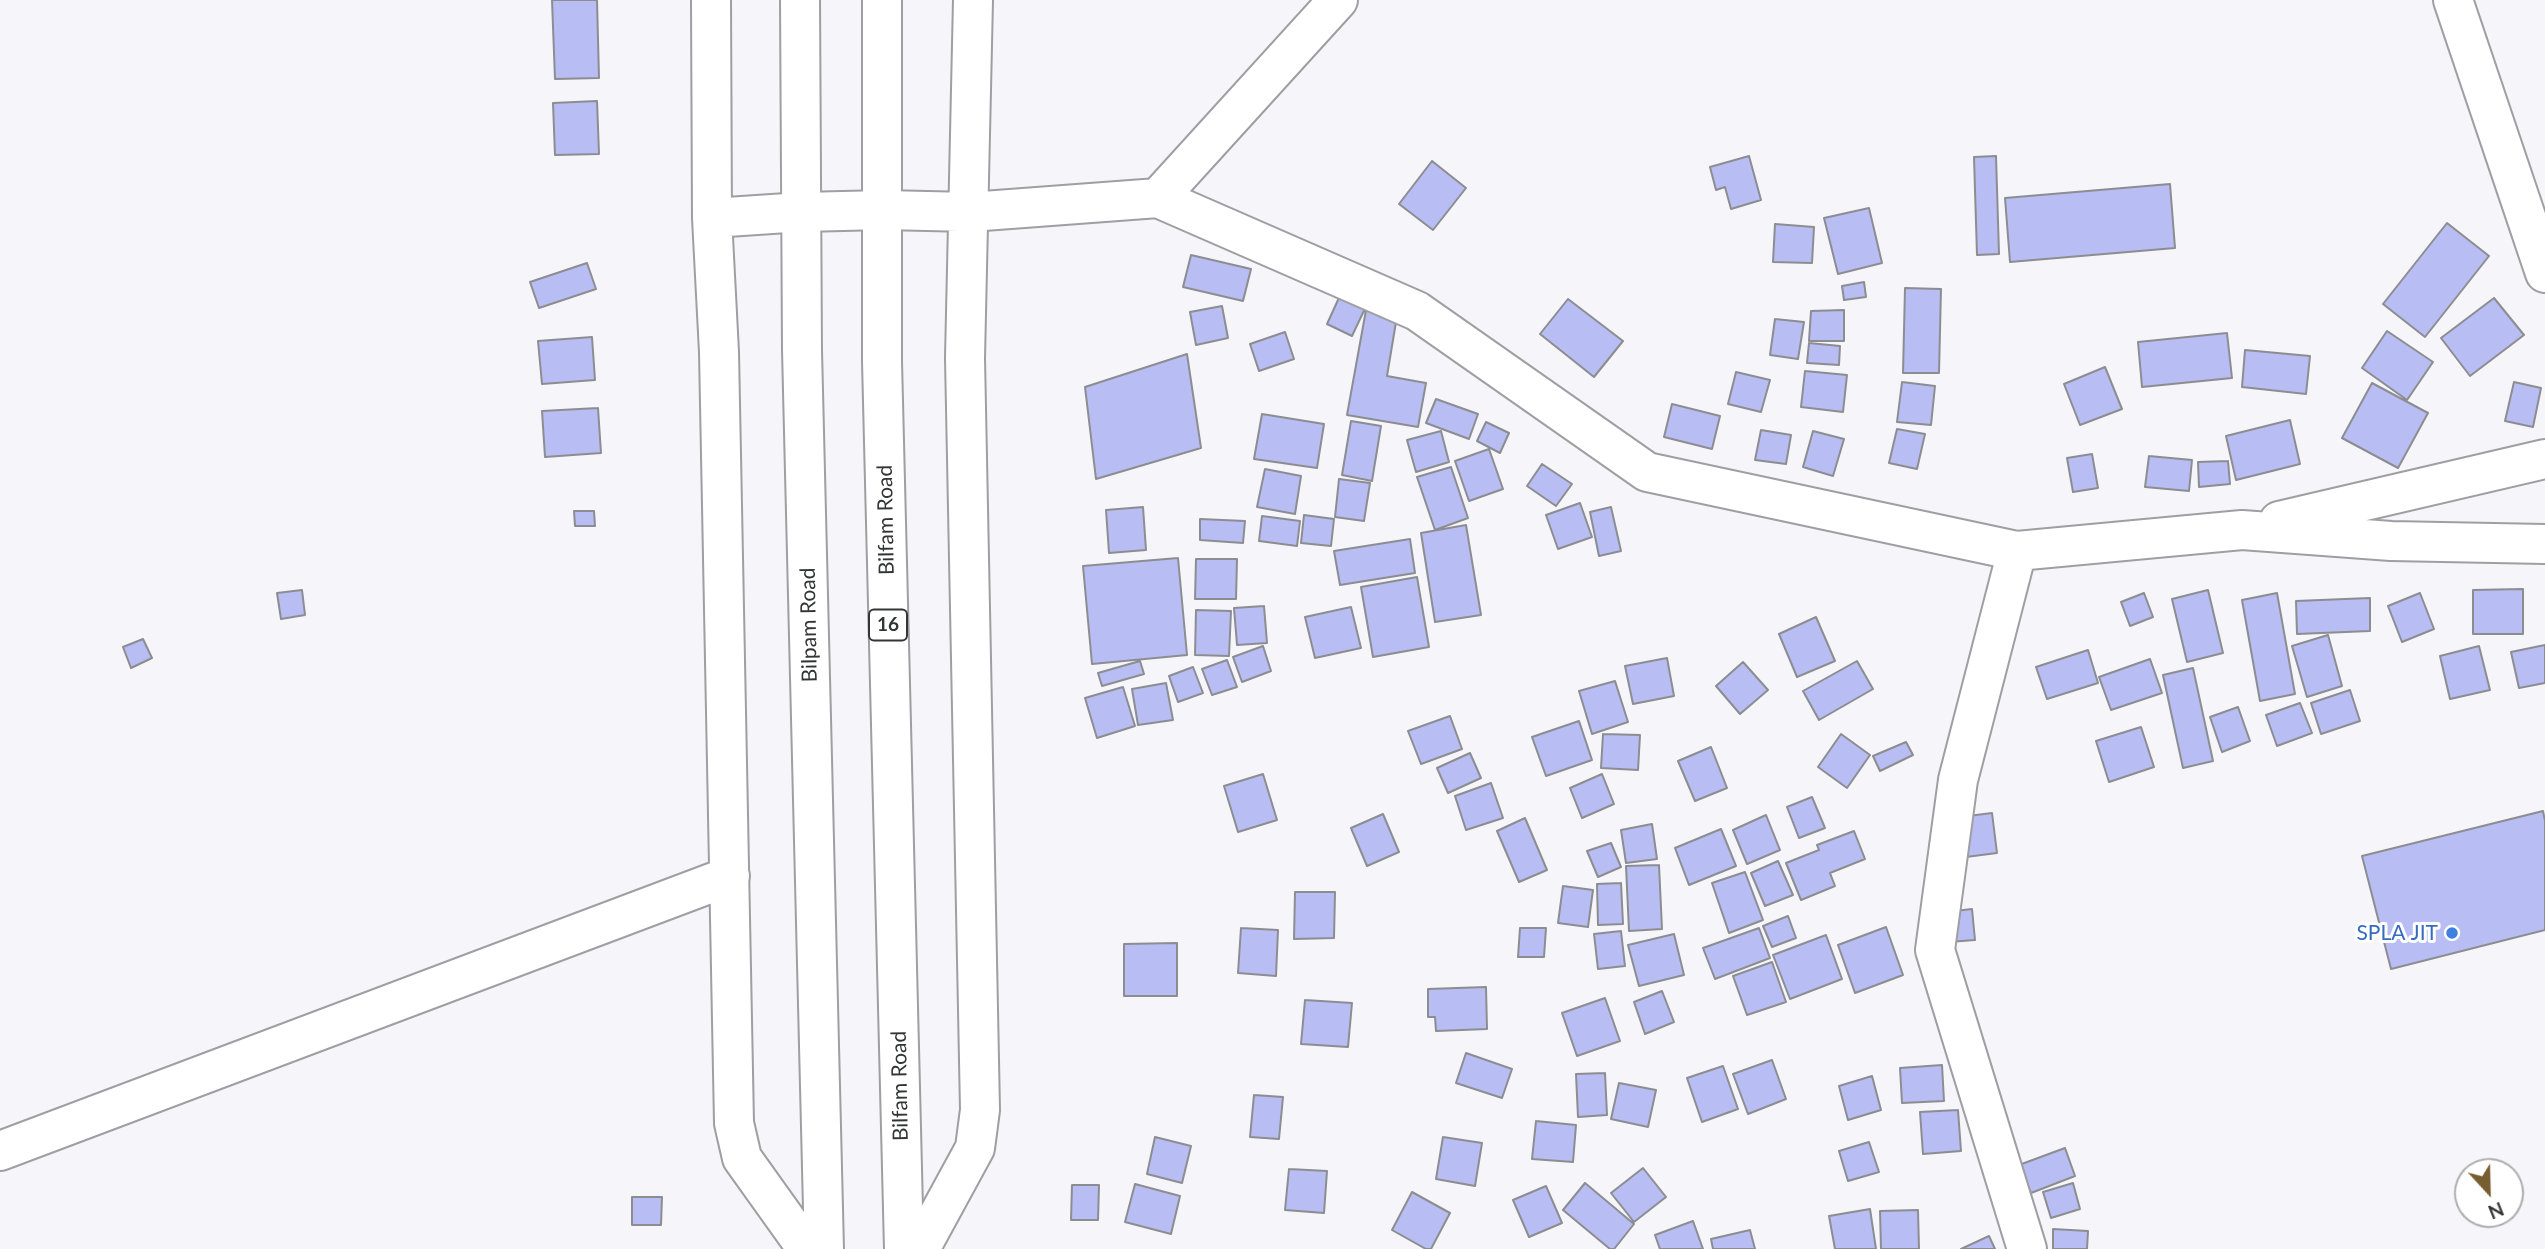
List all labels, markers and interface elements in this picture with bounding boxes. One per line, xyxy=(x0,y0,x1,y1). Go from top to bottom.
street label: Bilfam Road xyxy=(872,465,900,575)
street label: Bilpam Road xyxy=(795,567,823,683)
road number: 16 xyxy=(869,610,907,640)
place label: SPLA JIT xyxy=(2356,920,2438,946)
marker: SPLA JIT xyxy=(2444,925,2460,941)
street label: Bilfam Road xyxy=(886,1031,914,1141)
north arrow xyxy=(2454,1158,2524,1228)
text: N xyxy=(2485,1198,2507,1224)

